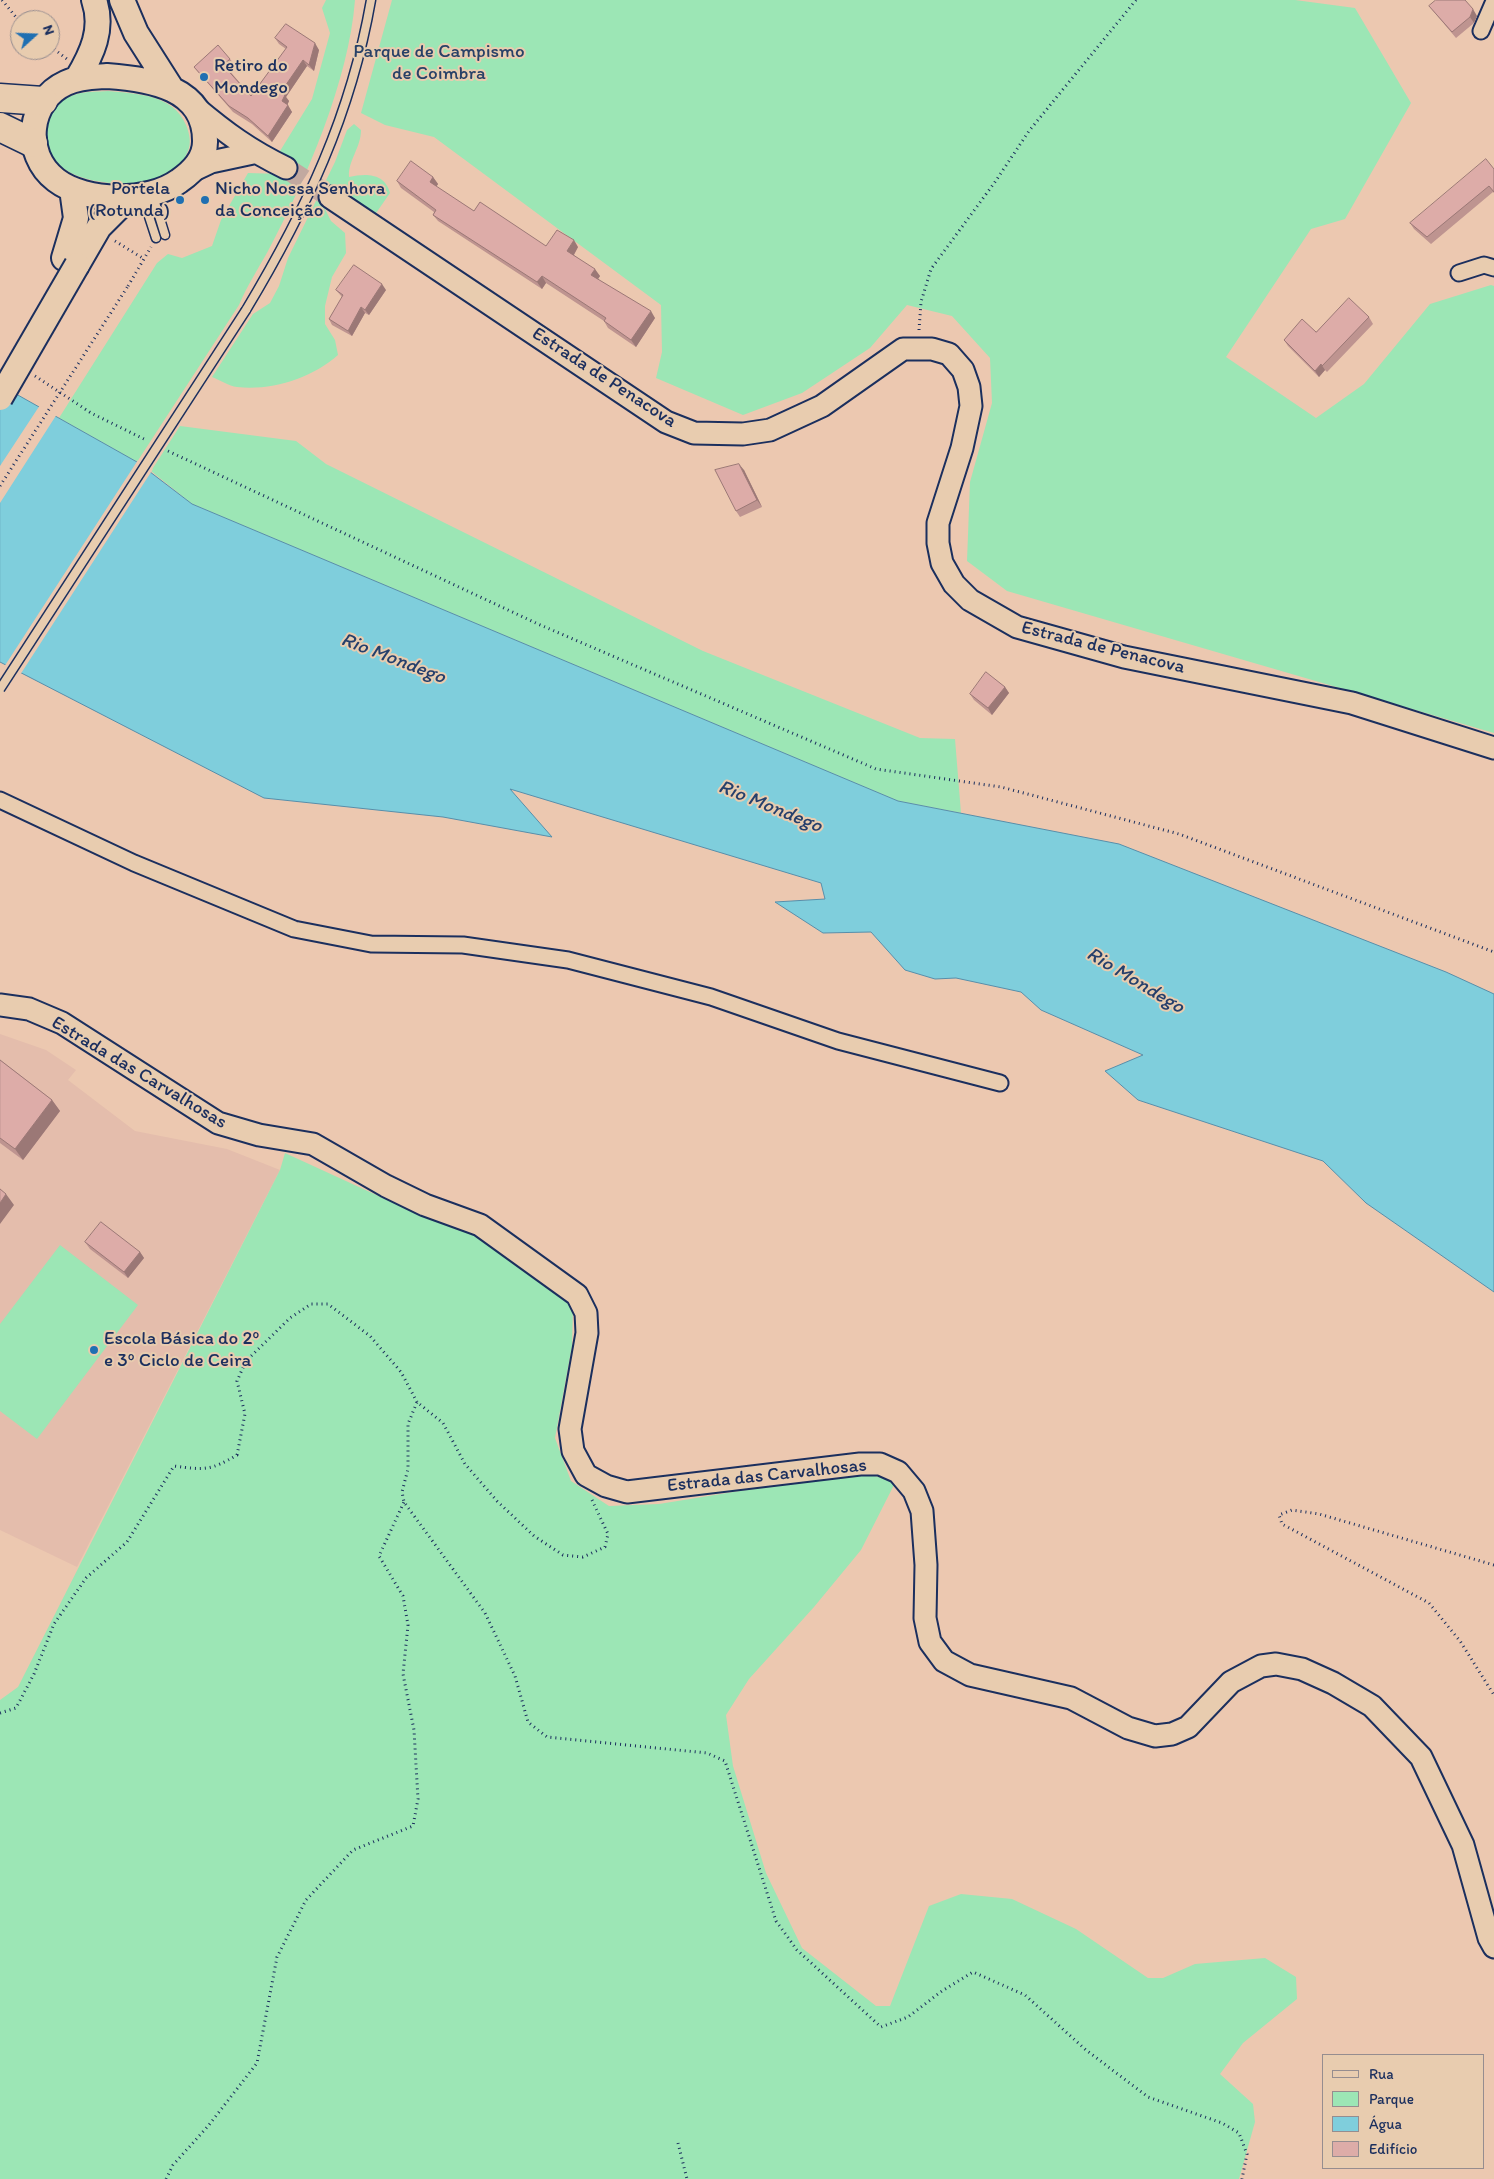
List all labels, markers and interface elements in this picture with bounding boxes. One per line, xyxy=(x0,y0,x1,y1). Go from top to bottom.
north arrow xyxy=(10,10,60,60)
text: N xyxy=(39,23,58,37)
park label: Parque de Campismo de Coimbra xyxy=(353,41,525,85)
place label: Retiro do Mondego xyxy=(214,55,288,99)
marker: Retiro do Mondego xyxy=(198,71,210,83)
place label: Portela (Rotunda) xyxy=(89,178,170,222)
place label: Nicho Nossa Senhora da Conceição xyxy=(215,178,386,222)
marker: Portela (Rotunda) xyxy=(174,194,186,206)
marker: Nicho Nossa Senhora da Conceição xyxy=(199,194,211,206)
street label: Estrada de Penacova xyxy=(527,323,681,433)
street label: Estrada de Penacova xyxy=(1019,617,1187,679)
water label: Rio Mondego xyxy=(337,628,449,690)
water label: Rio Mondego xyxy=(715,775,825,839)
water label: Rio Mondego xyxy=(1082,942,1188,1020)
street label: Estrada das Carvalhosas xyxy=(47,1012,231,1134)
place label: Escola Básica do 2º e 3º Ciclo de Ceira xyxy=(104,1328,259,1372)
marker: Escola Básica do 2º e 3º Ciclo de Ceira xyxy=(88,1344,100,1356)
street label: Estrada das Carvalhosas xyxy=(666,1454,868,1498)
legend xyxy=(1322,2054,1484,2169)
text: Rua xyxy=(1369,2065,1394,2083)
text: Parque xyxy=(1369,2090,1414,2108)
text: Água xyxy=(1369,2115,1402,2133)
text: Edifício xyxy=(1369,2140,1417,2158)

